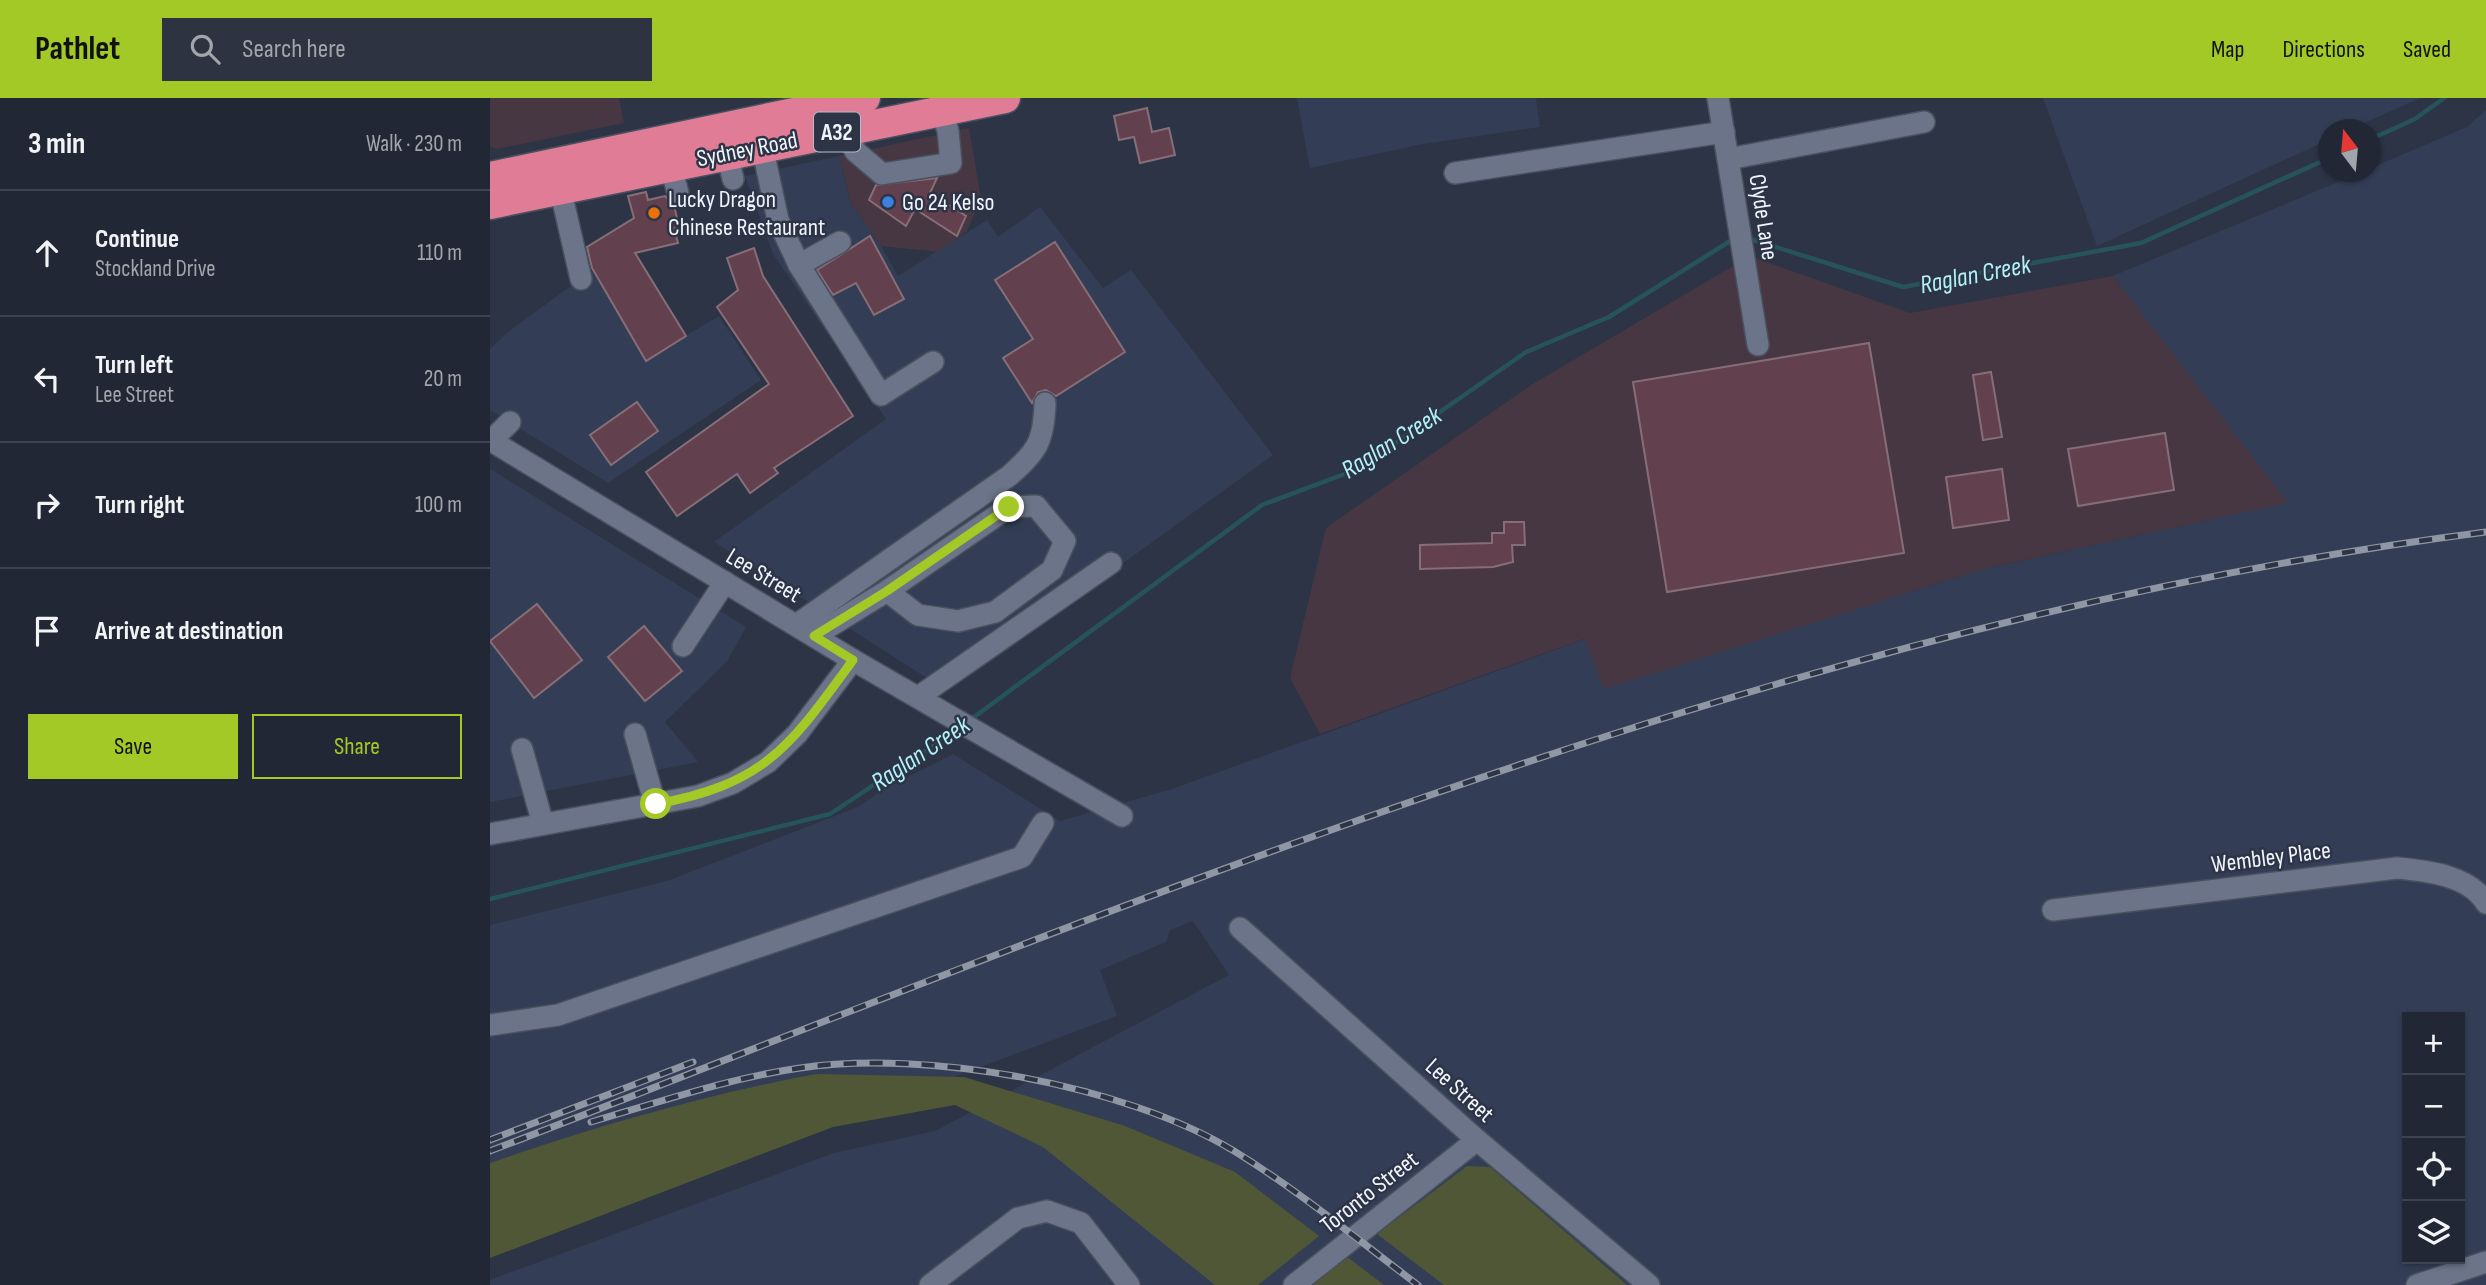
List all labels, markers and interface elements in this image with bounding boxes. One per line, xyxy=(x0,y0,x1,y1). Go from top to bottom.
search box xyxy=(162,18,652,81)
text: Pathlet xyxy=(35,29,120,69)
icon: search xyxy=(186,30,224,68)
text: Search here xyxy=(242,34,346,65)
text: Map xyxy=(2211,35,2244,64)
text: Directions xyxy=(2282,35,2365,64)
text: Saved xyxy=(2403,35,2451,64)
road number: A32 xyxy=(814,112,860,152)
north arrow xyxy=(2318,119,2381,182)
text: 3 min xyxy=(28,126,85,162)
street label: Sydney Road xyxy=(694,126,800,173)
text: Walk · 230 m xyxy=(366,130,462,158)
street label: Clyde Lane xyxy=(1742,172,1785,262)
place label: Lucky Dragon Chinese Restaurant xyxy=(668,185,825,242)
place label: Go 24 Kelso xyxy=(902,188,995,217)
marker: Go 24 Kelso xyxy=(880,194,896,210)
marker: Lucky Dragon Chinese Restaurant xyxy=(646,205,662,221)
text: Continue xyxy=(95,224,179,255)
icon: ahead xyxy=(28,234,66,272)
text: 110 m xyxy=(417,239,462,267)
water label: Raglan Creek xyxy=(1917,249,2034,301)
text: Stockland Drive xyxy=(95,255,216,283)
text: Turn left xyxy=(95,350,173,381)
icon: left xyxy=(28,360,66,398)
text: 20 m xyxy=(424,365,462,393)
text: Lee Street xyxy=(95,381,174,409)
water label: Raglan Creek xyxy=(1336,400,1449,486)
icon: right xyxy=(28,486,66,524)
text: Turn right xyxy=(95,490,184,521)
text: 100 m xyxy=(415,491,462,519)
route end xyxy=(993,491,1024,522)
street label: Lee Street xyxy=(721,542,807,609)
icon: arrive xyxy=(28,612,66,650)
text: Arrive at destination xyxy=(95,616,283,647)
water label: Raglan Creek xyxy=(866,709,977,798)
button: Save xyxy=(28,714,238,779)
button: Share xyxy=(252,714,462,779)
route start xyxy=(640,788,671,819)
street label: Wembley Place xyxy=(2210,836,2333,879)
map controls xyxy=(2402,1012,2465,1264)
button: + xyxy=(2402,1012,2465,1075)
street label: Lee Street xyxy=(1419,1052,1500,1129)
button: − xyxy=(2402,1075,2465,1138)
button: locate xyxy=(2402,1138,2465,1201)
street label: Toronto Street xyxy=(1314,1145,1424,1240)
button: layers xyxy=(2402,1201,2465,1264)

